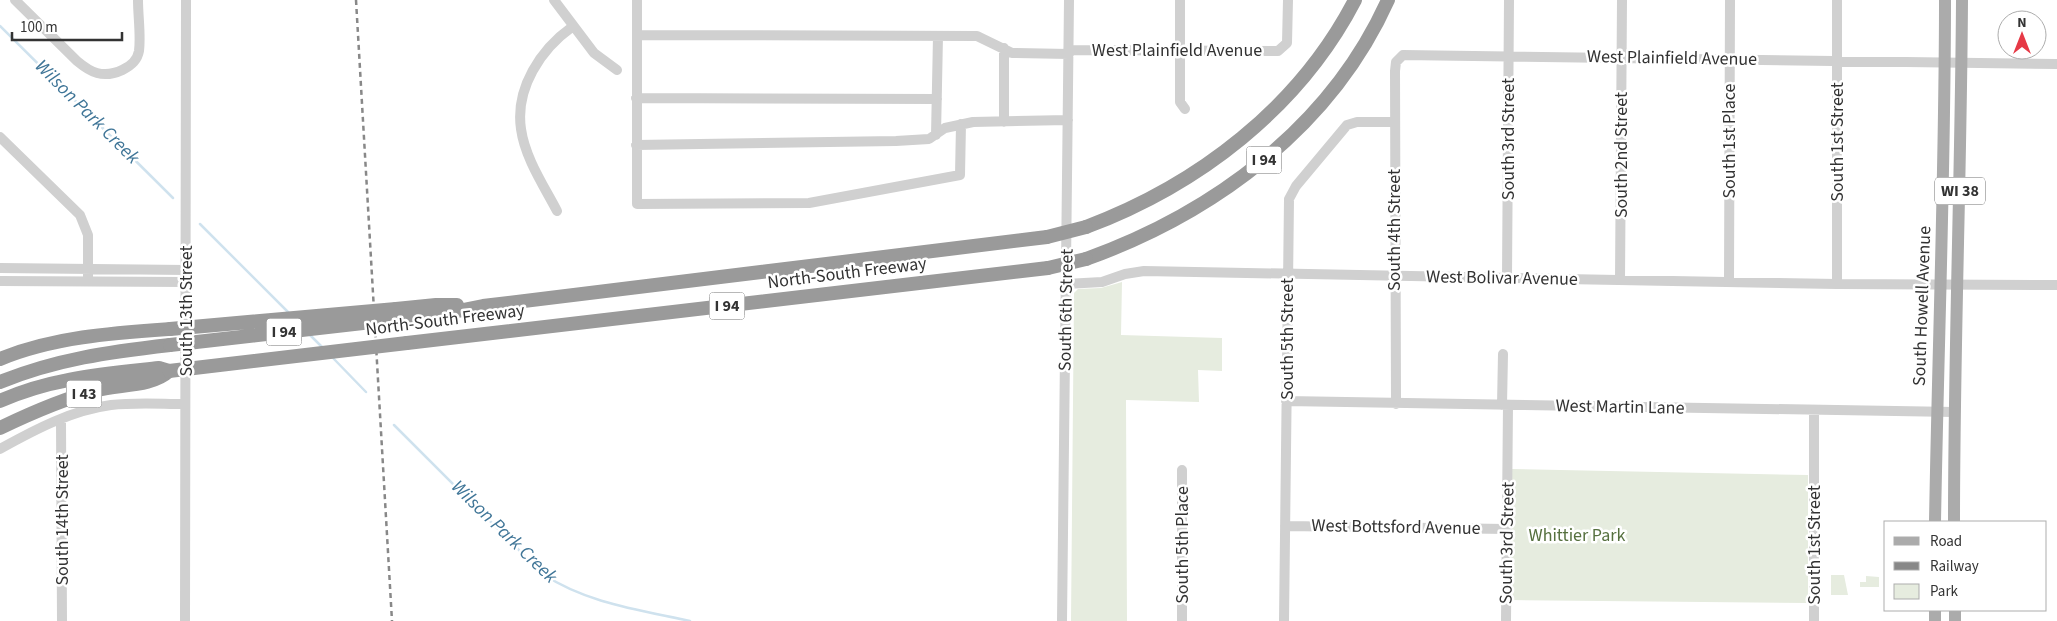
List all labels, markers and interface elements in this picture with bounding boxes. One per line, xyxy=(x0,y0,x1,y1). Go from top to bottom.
scale bar xyxy=(12,10,122,42)
north arrow xyxy=(1997,10,2047,60)
text: N xyxy=(2017,13,2027,33)
text: 100 m xyxy=(20,17,58,38)
street label: West Plainfield Avenue xyxy=(1092,38,1262,63)
street label: West Plainfield Avenue xyxy=(1587,44,1757,72)
water label: Wilson Park Creek xyxy=(28,53,146,171)
street label: South 3rd Street xyxy=(1496,78,1521,200)
street label: South 1st Street xyxy=(1825,82,1850,202)
street label: South 1st Place xyxy=(1717,83,1742,199)
street label: South 2nd Street xyxy=(1609,92,1634,218)
road number: I 94 xyxy=(1246,146,1282,174)
street label: South 4th Street xyxy=(1382,169,1407,291)
road number: WI 38 xyxy=(1935,178,1985,205)
street label: South Howell Avenue xyxy=(1907,225,1937,386)
street label: South 13th Street xyxy=(174,245,199,377)
street label: South 6th Street xyxy=(1052,249,1080,371)
street label: North-South Freeway xyxy=(766,251,929,295)
street label: West Bolivar Avenue xyxy=(1426,264,1578,292)
street label: South 5th Street xyxy=(1275,278,1300,400)
road number: I 94 xyxy=(710,292,744,320)
street label: North-South Freeway xyxy=(364,298,527,342)
road number: I 94 xyxy=(266,318,302,346)
road number: I 43 xyxy=(66,380,102,408)
street label: West Martin Lane xyxy=(1555,393,1685,421)
street label: South 14th Street xyxy=(50,454,75,586)
water label: Wilson Park Creek xyxy=(445,474,564,590)
street label: South 3rd Street xyxy=(1493,482,1521,604)
street label: South 1st Street xyxy=(1802,485,1827,605)
street label: South 5th Place xyxy=(1170,486,1195,604)
street label: West Bottsford Avenue xyxy=(1311,513,1481,541)
legend xyxy=(1884,521,2047,611)
park label: Whittier Park xyxy=(1528,523,1626,548)
text: Road xyxy=(1930,531,1962,552)
text: Railway xyxy=(1930,556,1979,577)
text: Park xyxy=(1930,581,1959,602)

